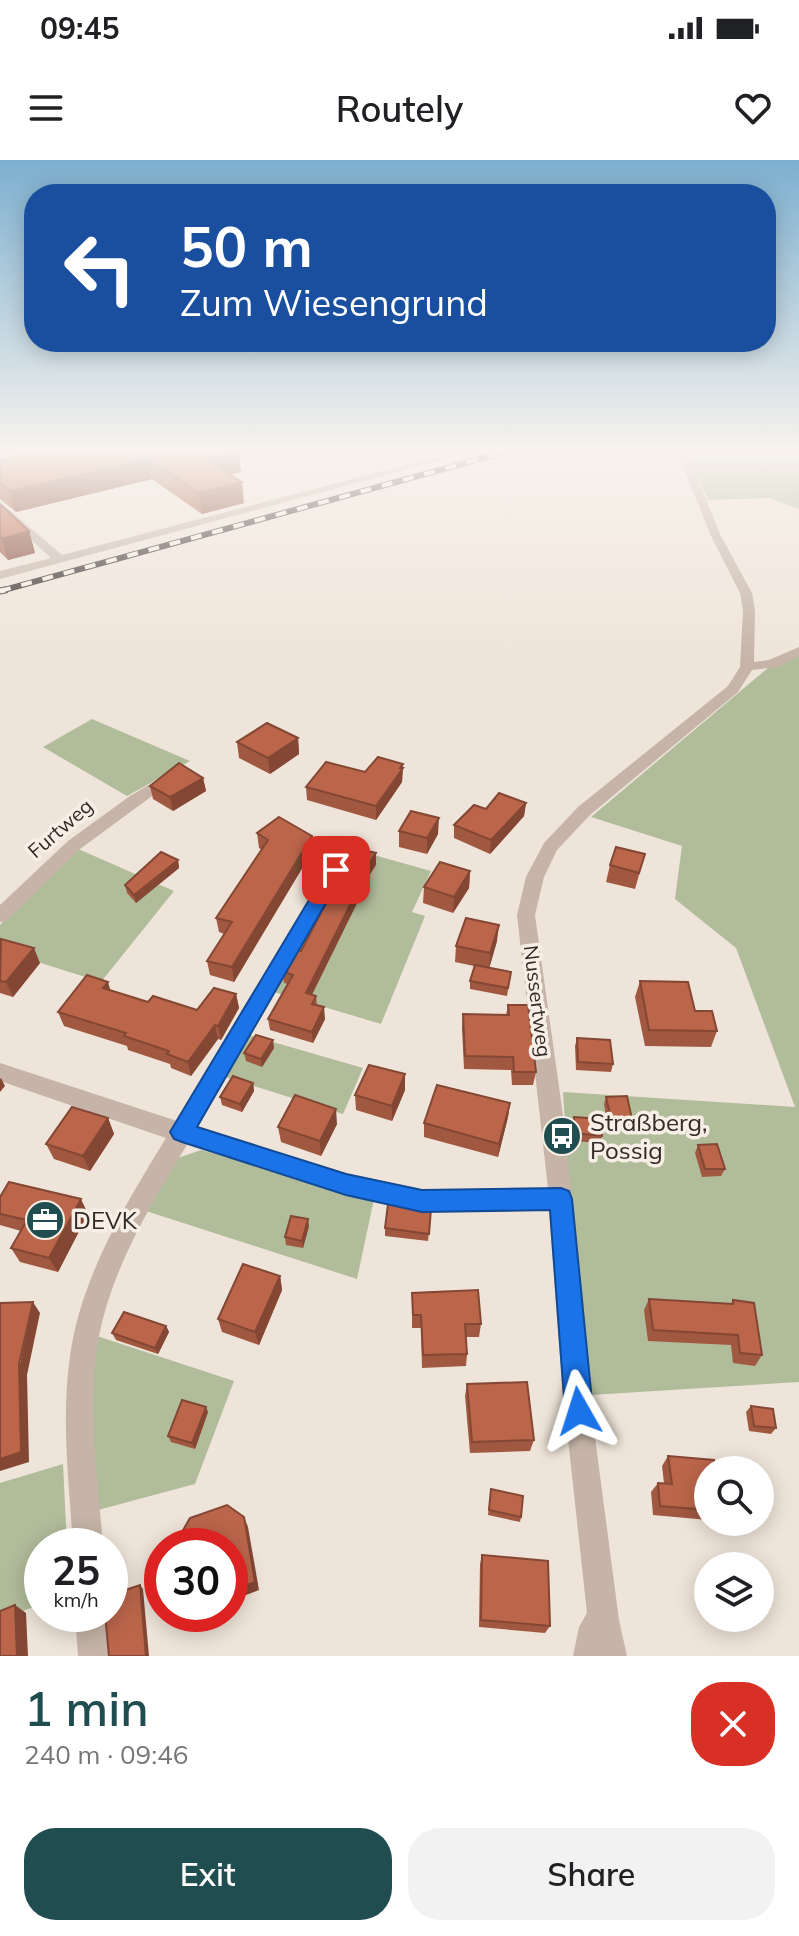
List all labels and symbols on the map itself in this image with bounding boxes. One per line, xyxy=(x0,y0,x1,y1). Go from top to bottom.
street label: Furtweg xyxy=(22,793,98,863)
pin xyxy=(302,836,370,904)
street label: Nussertweg xyxy=(519,944,557,1058)
place label: Straßberg, Possig xyxy=(590,1107,707,1165)
bus stop icon: Straßberg, Possig xyxy=(541,1115,583,1157)
office icon: DEVK xyxy=(24,1199,66,1241)
place label: DEVK xyxy=(73,1205,138,1235)
position arrow xyxy=(537,1369,621,1453)
speed limit sign: 30 xyxy=(144,1528,248,1632)

